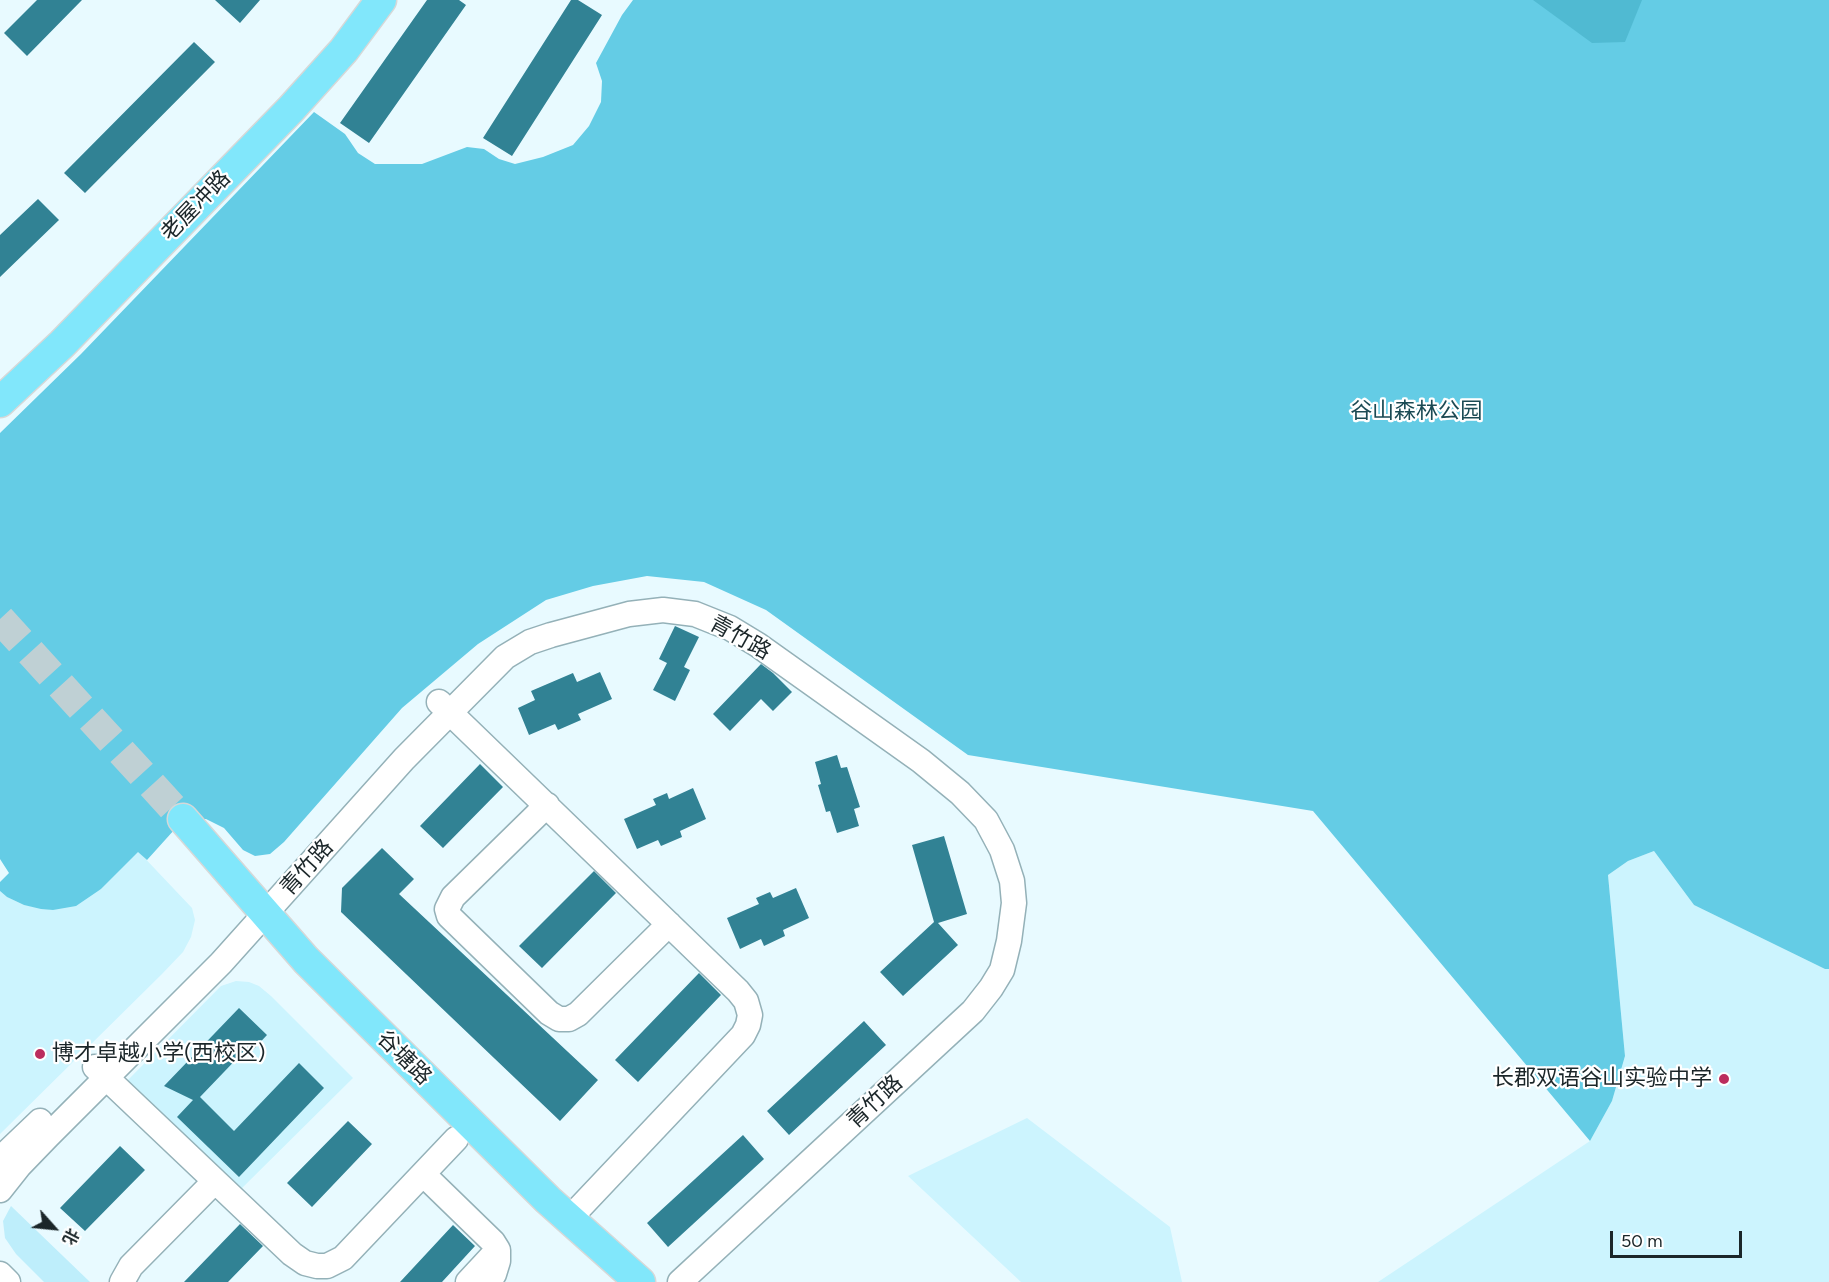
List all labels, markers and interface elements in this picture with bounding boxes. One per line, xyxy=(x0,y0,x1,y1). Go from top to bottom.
street label: 老屋冲路 xyxy=(156,165,236,247)
park label: 谷山森林公园 xyxy=(1350,399,1482,425)
street label: 青竹路 xyxy=(705,610,775,666)
street label: 青竹路 xyxy=(275,835,339,901)
street label: 谷塘路 xyxy=(371,1025,437,1091)
place label: 博才卓越小学(西校区) xyxy=(52,1041,265,1067)
marker: 博才卓越小学(西校区) xyxy=(33,1047,47,1061)
place label: 长郡双语谷山实验中学 xyxy=(1492,1066,1712,1092)
street label: 青竹路 xyxy=(842,1070,908,1134)
marker: 长郡双语谷山实验中学 xyxy=(1717,1072,1731,1086)
north arrow xyxy=(24,1198,84,1258)
scale bar xyxy=(1613,1219,1745,1257)
text: 北 xyxy=(58,1225,83,1248)
text: 50 m xyxy=(1621,1230,1663,1252)

